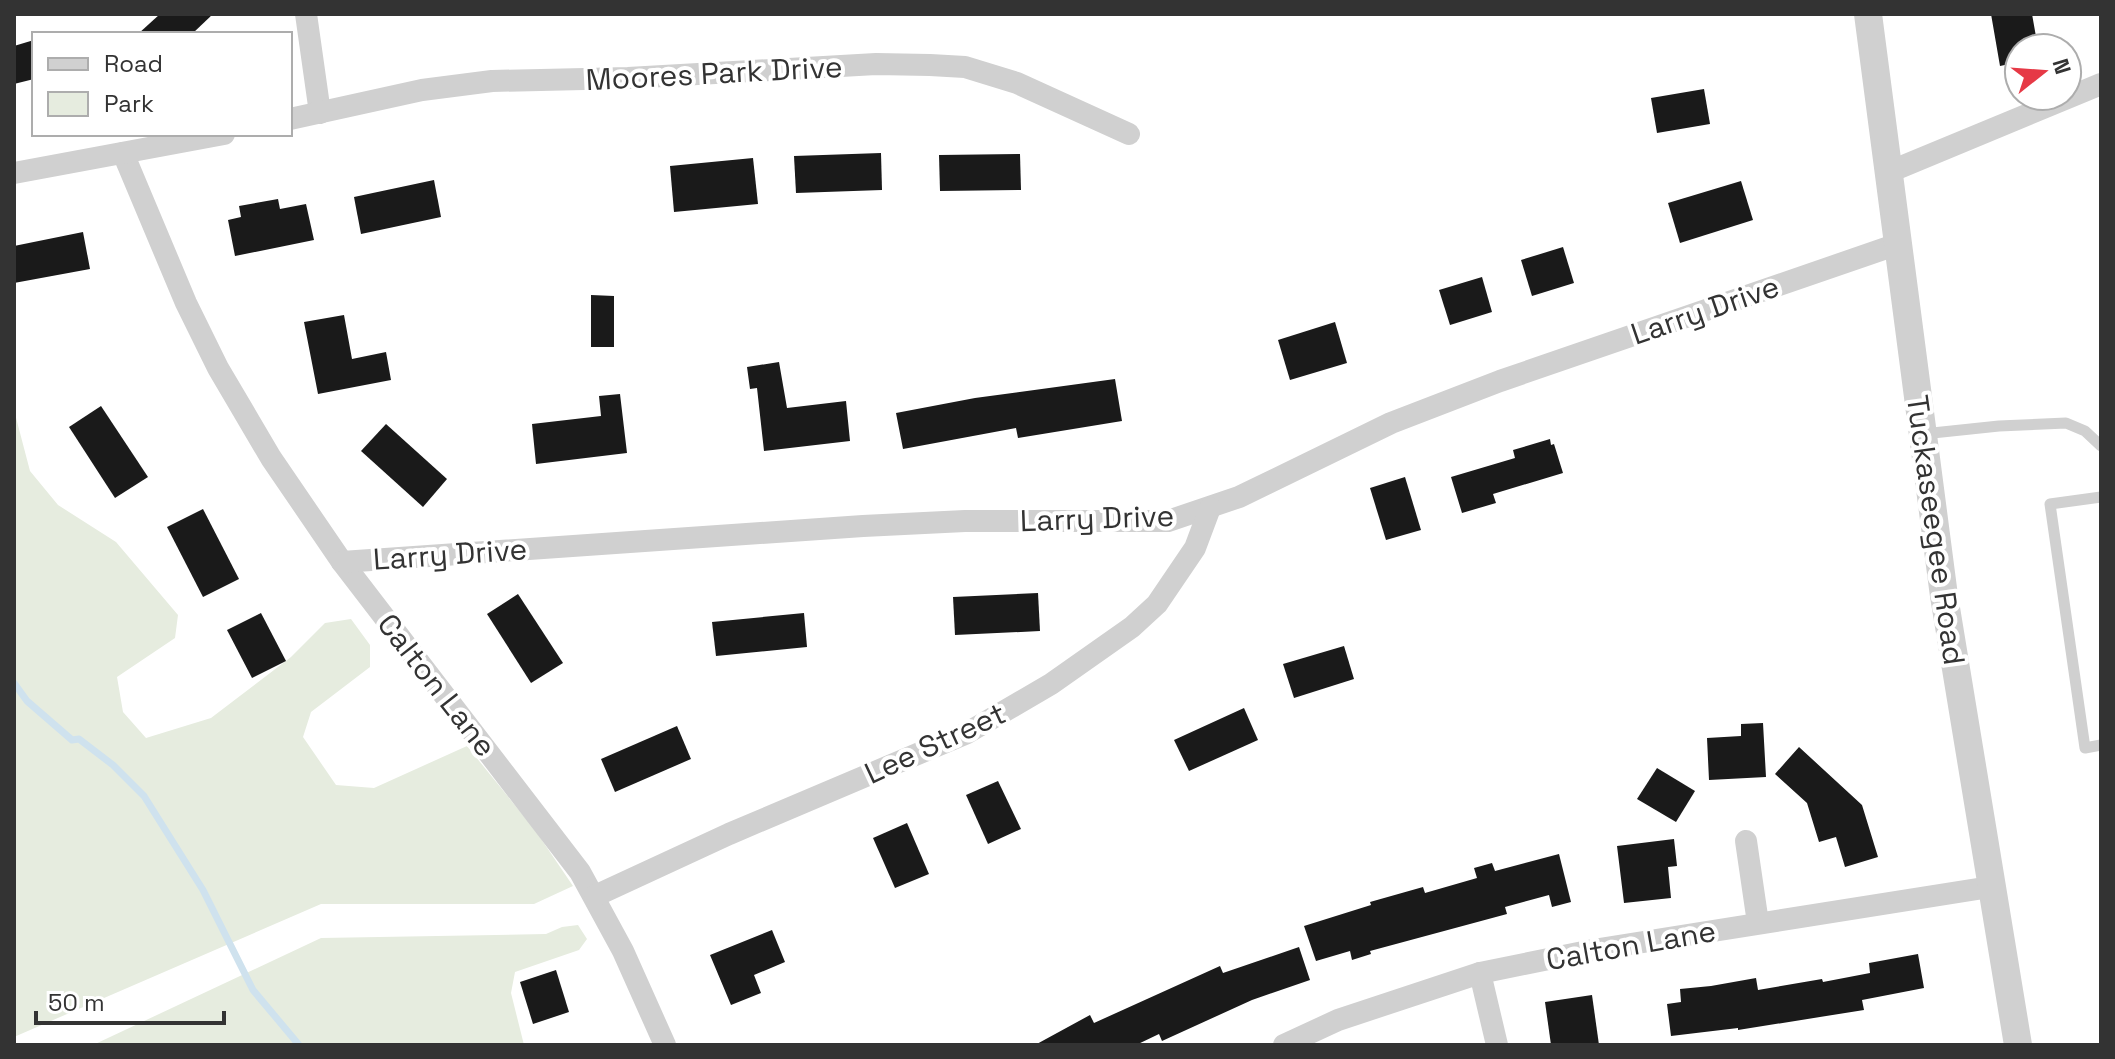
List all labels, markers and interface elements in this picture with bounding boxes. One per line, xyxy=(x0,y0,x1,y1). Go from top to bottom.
legend xyxy=(32,32,292,136)
north arrow xyxy=(2003,32,2083,112)
street label: Moores Park Drive xyxy=(585,47,843,99)
text: Road xyxy=(104,48,163,79)
text: N xyxy=(2047,55,2078,77)
text: Park xyxy=(104,88,154,119)
street label: Larry Drive xyxy=(1626,266,1784,354)
street label: Tuckaseegee Road xyxy=(1898,393,1974,667)
street label: Larry Drive xyxy=(1019,496,1175,540)
street label: Larry Drive xyxy=(372,529,528,579)
street label: Calton Lane xyxy=(369,605,505,765)
street label: Lee Street xyxy=(858,693,1012,793)
street label: Calton Lane xyxy=(1543,911,1719,979)
scale bar xyxy=(36,975,224,1025)
text: 50 m xyxy=(48,987,105,1018)

